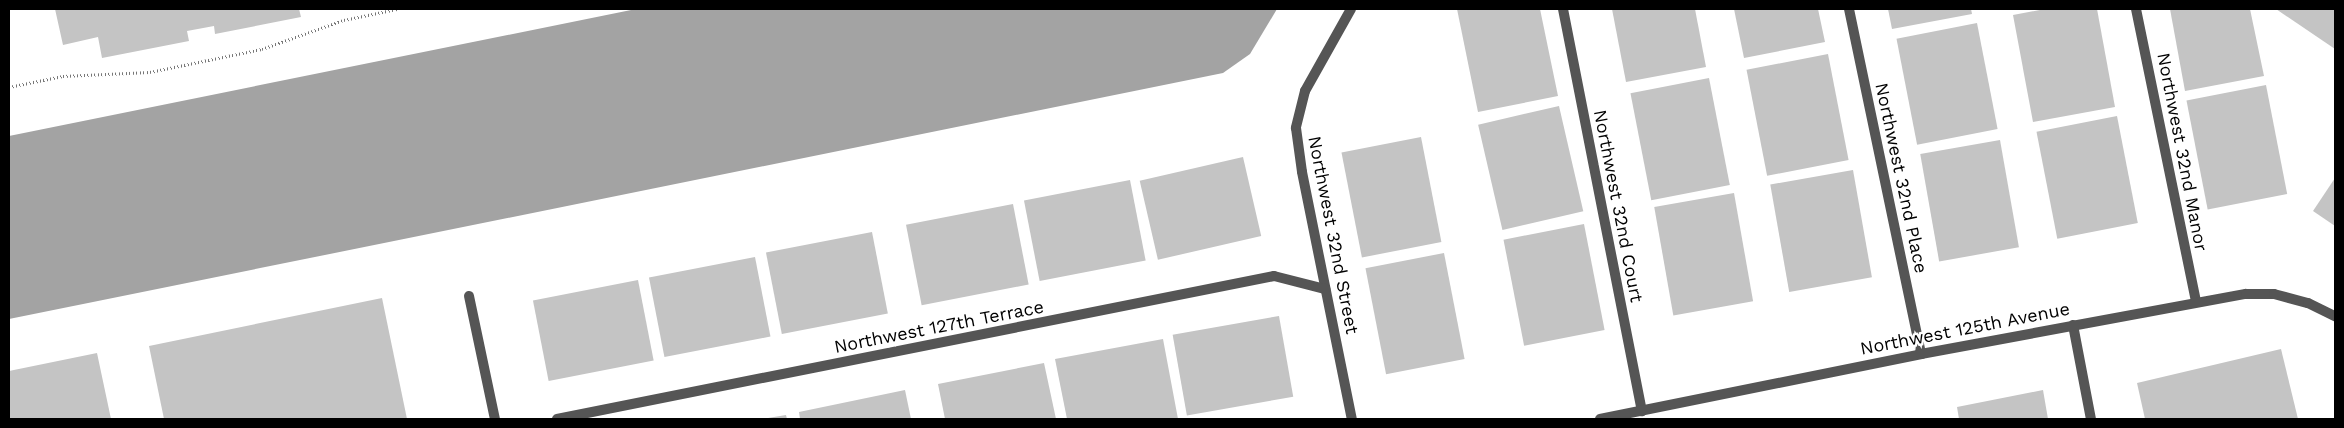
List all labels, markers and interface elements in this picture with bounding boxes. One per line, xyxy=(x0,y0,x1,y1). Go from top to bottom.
street label: Northwest 32nd Manor xyxy=(2152,51,2212,253)
street label: Northwest 32nd Place xyxy=(1870,81,1932,275)
street label: Northwest 32nd Court xyxy=(1589,108,1647,304)
street label: Northwest 32nd Street xyxy=(1303,134,1363,336)
street label: Northwest 127th Terrace xyxy=(832,296,1046,358)
street label: Northwest 125th Avenue xyxy=(1858,298,2072,360)

